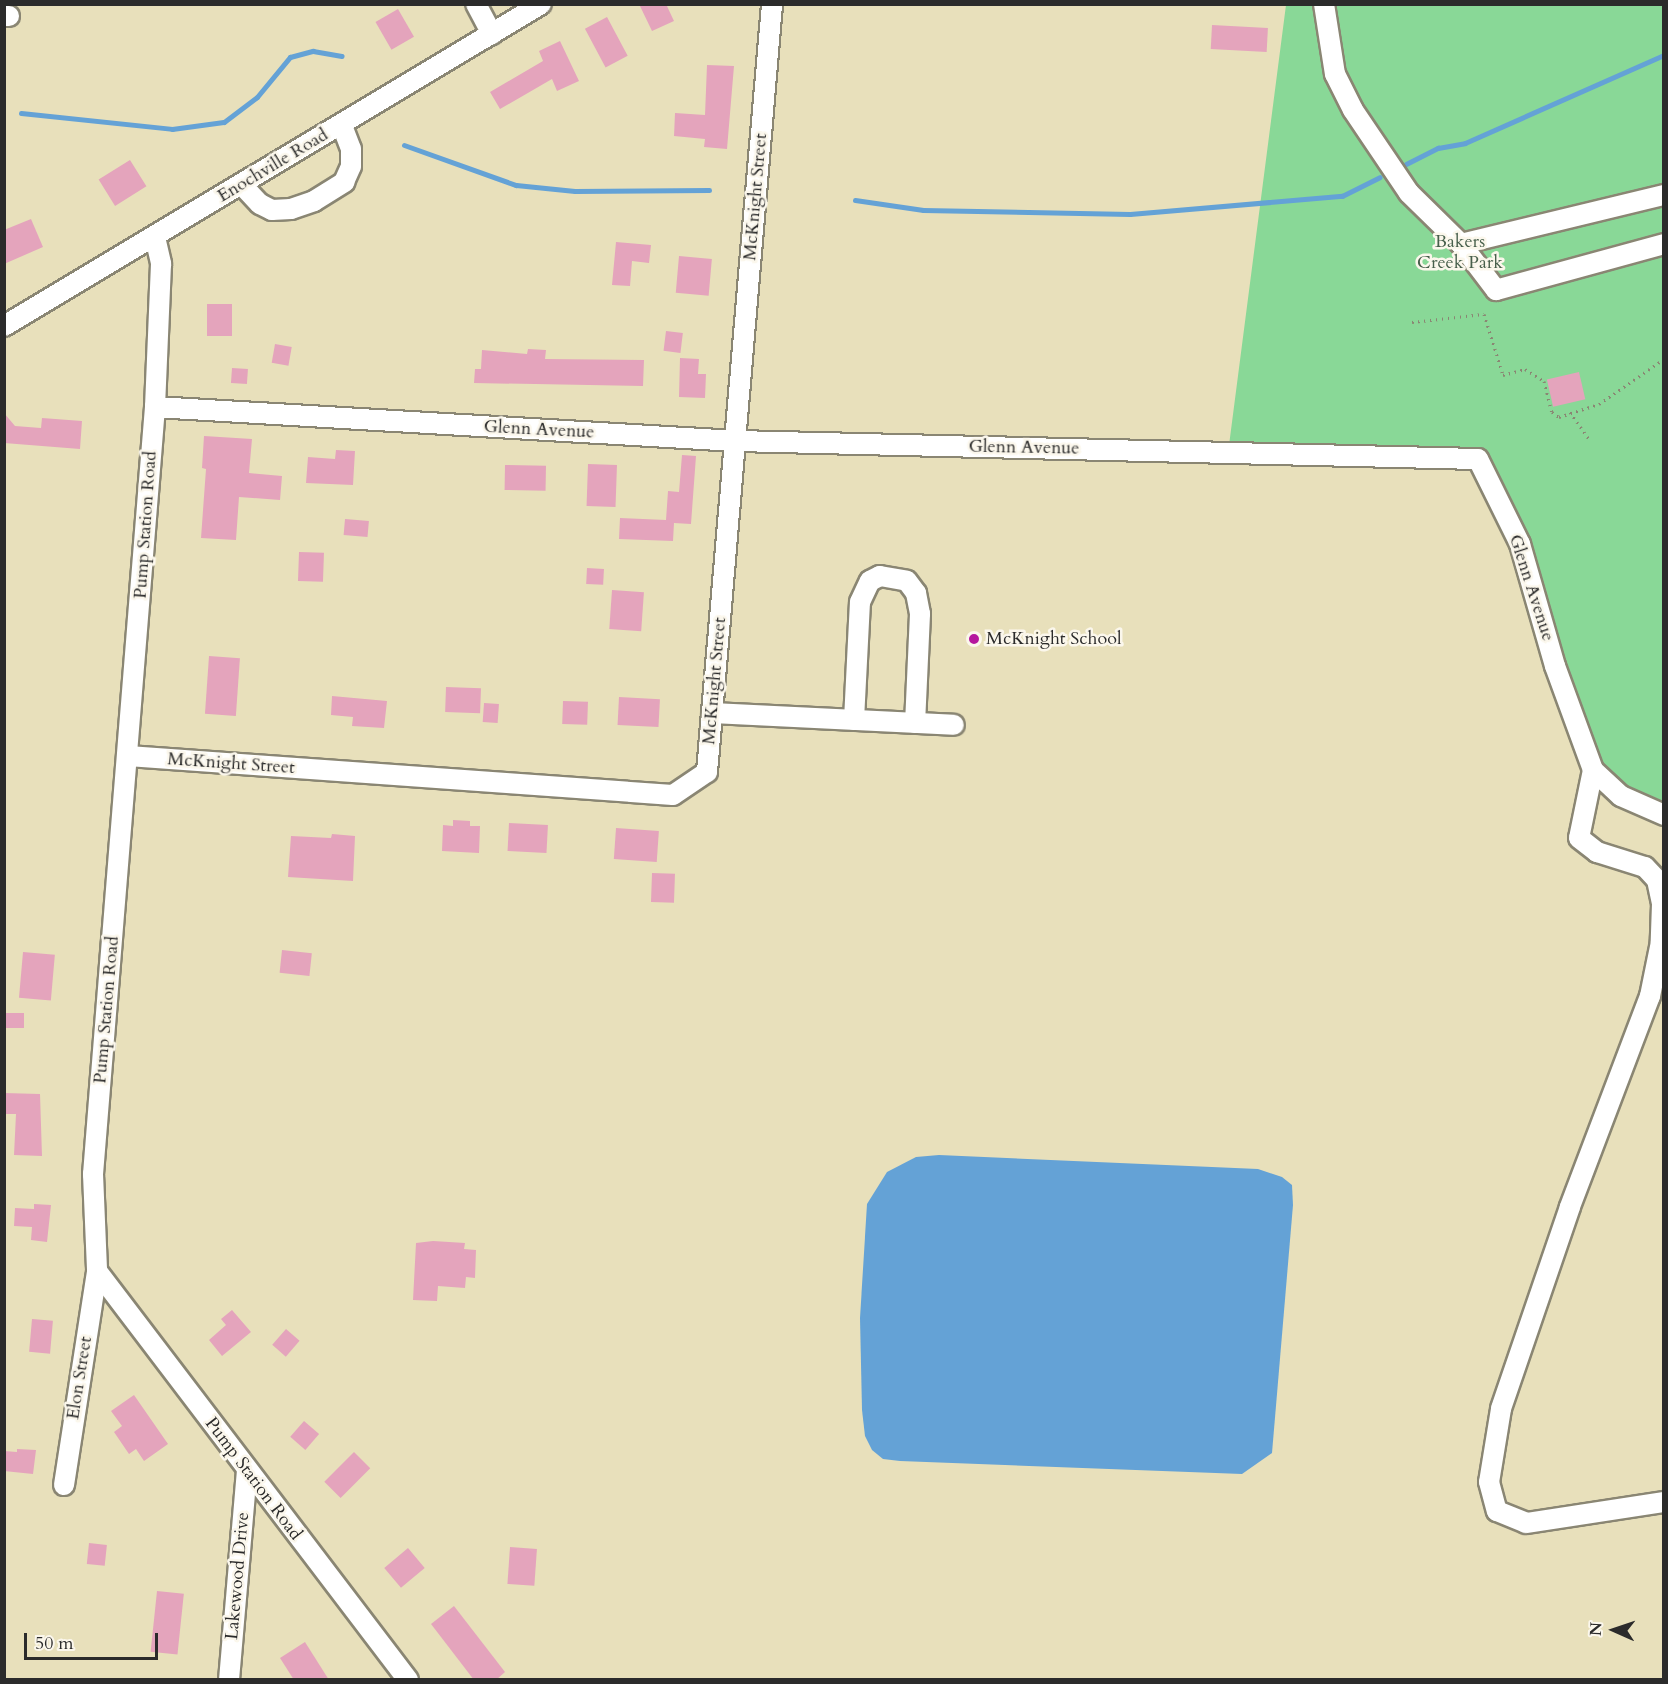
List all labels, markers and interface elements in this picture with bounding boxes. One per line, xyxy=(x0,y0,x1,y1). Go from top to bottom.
street label: Enochville Road xyxy=(214,125,332,207)
street label: McKnight Street xyxy=(740,132,772,262)
park label: Bakers Creek Park xyxy=(1417,232,1503,274)
street label: Glenn Avenue xyxy=(483,416,595,444)
street label: Glenn Avenue xyxy=(968,436,1080,460)
street label: Pump Station Road xyxy=(130,451,162,599)
street label: Glenn Avenue xyxy=(1504,532,1558,644)
street label: McKnight Street xyxy=(699,616,731,746)
place label: McKnight School xyxy=(986,628,1121,650)
marker: McKnight School xyxy=(967,632,981,646)
street label: McKnight Street xyxy=(167,749,295,779)
street label: Pump Station Road xyxy=(90,935,124,1085)
street label: Elon Street xyxy=(63,1335,97,1421)
street label: Pump Station Road xyxy=(200,1414,306,1544)
street label: Lakewood Drive xyxy=(222,1511,254,1641)
north arrow xyxy=(1584,1600,1644,1660)
scale bar xyxy=(27,1621,160,1659)
text: N xyxy=(1585,1622,1607,1637)
text: 50 m xyxy=(35,1631,74,1656)

